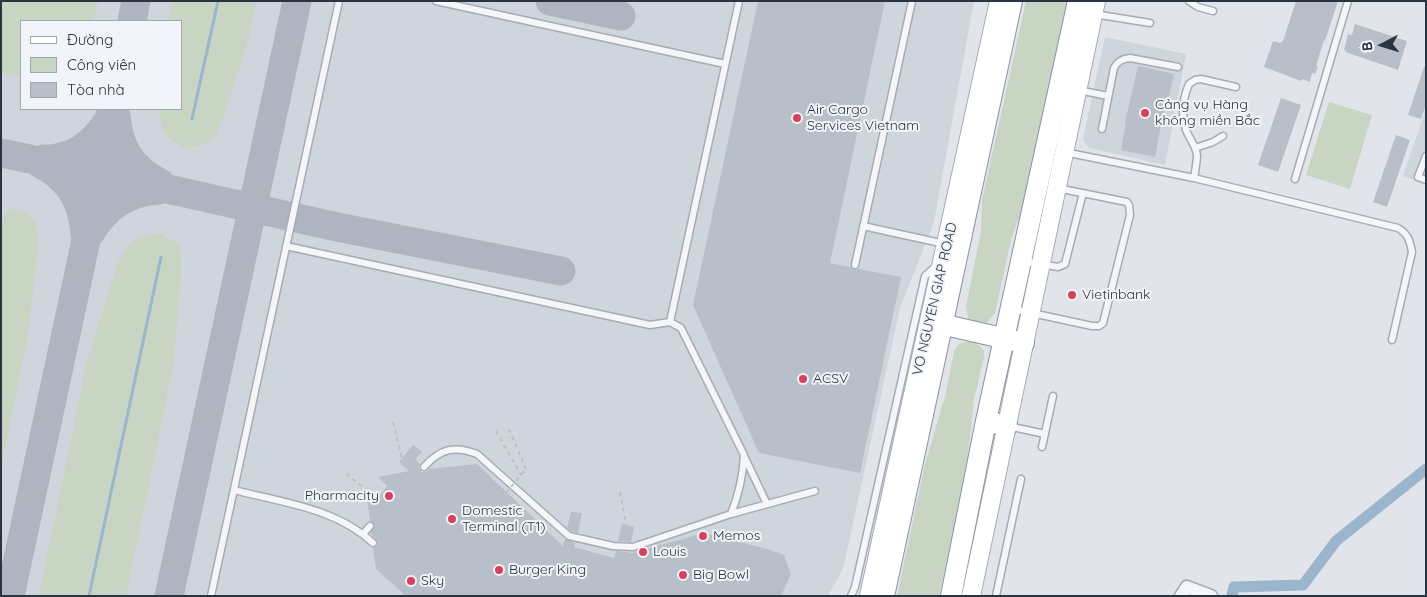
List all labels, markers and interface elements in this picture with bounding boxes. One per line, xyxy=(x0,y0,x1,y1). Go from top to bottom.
legend xyxy=(20,20,182,110)
north arrow xyxy=(1357,20,1407,70)
text: Đường xyxy=(67,30,113,49)
text: B xyxy=(1358,41,1376,52)
text: Công viên xyxy=(67,55,136,74)
text: Tòa nhà xyxy=(67,80,125,99)
place label: Cảng vụ Hàng không miền Bắc xyxy=(1155,97,1260,130)
place label: Air Cargo Services Vietnam xyxy=(807,102,919,134)
marker: Cảng vụ Hàng không miền Bắc xyxy=(1139,107,1151,119)
marker: Air Cargo Services Vietnam xyxy=(791,112,803,124)
street label: VO NGUYEN GIAP ROAD xyxy=(909,221,961,377)
place label: Vietinbank xyxy=(1082,287,1151,303)
marker: Vietinbank xyxy=(1066,289,1078,301)
place label: ACSV xyxy=(813,371,848,387)
marker: ACSV xyxy=(797,373,809,385)
place label: Pharmacity xyxy=(305,488,379,504)
marker: Pharmacity xyxy=(383,490,395,502)
place label: Domestic Terminal (T1) xyxy=(462,503,546,536)
marker: Domestic Terminal (T1) xyxy=(446,513,458,525)
place label: Memos xyxy=(713,528,760,544)
marker: Memos xyxy=(697,530,709,542)
place label: Louis xyxy=(653,544,686,560)
marker: Louis xyxy=(637,546,649,558)
place label: Burger King xyxy=(509,562,586,578)
marker: Burger King xyxy=(493,564,505,576)
place label: Big Bowl xyxy=(693,567,749,583)
marker: Big Bowl xyxy=(677,569,689,581)
place label: Sky xyxy=(421,573,444,589)
marker: Sky xyxy=(405,575,417,587)

